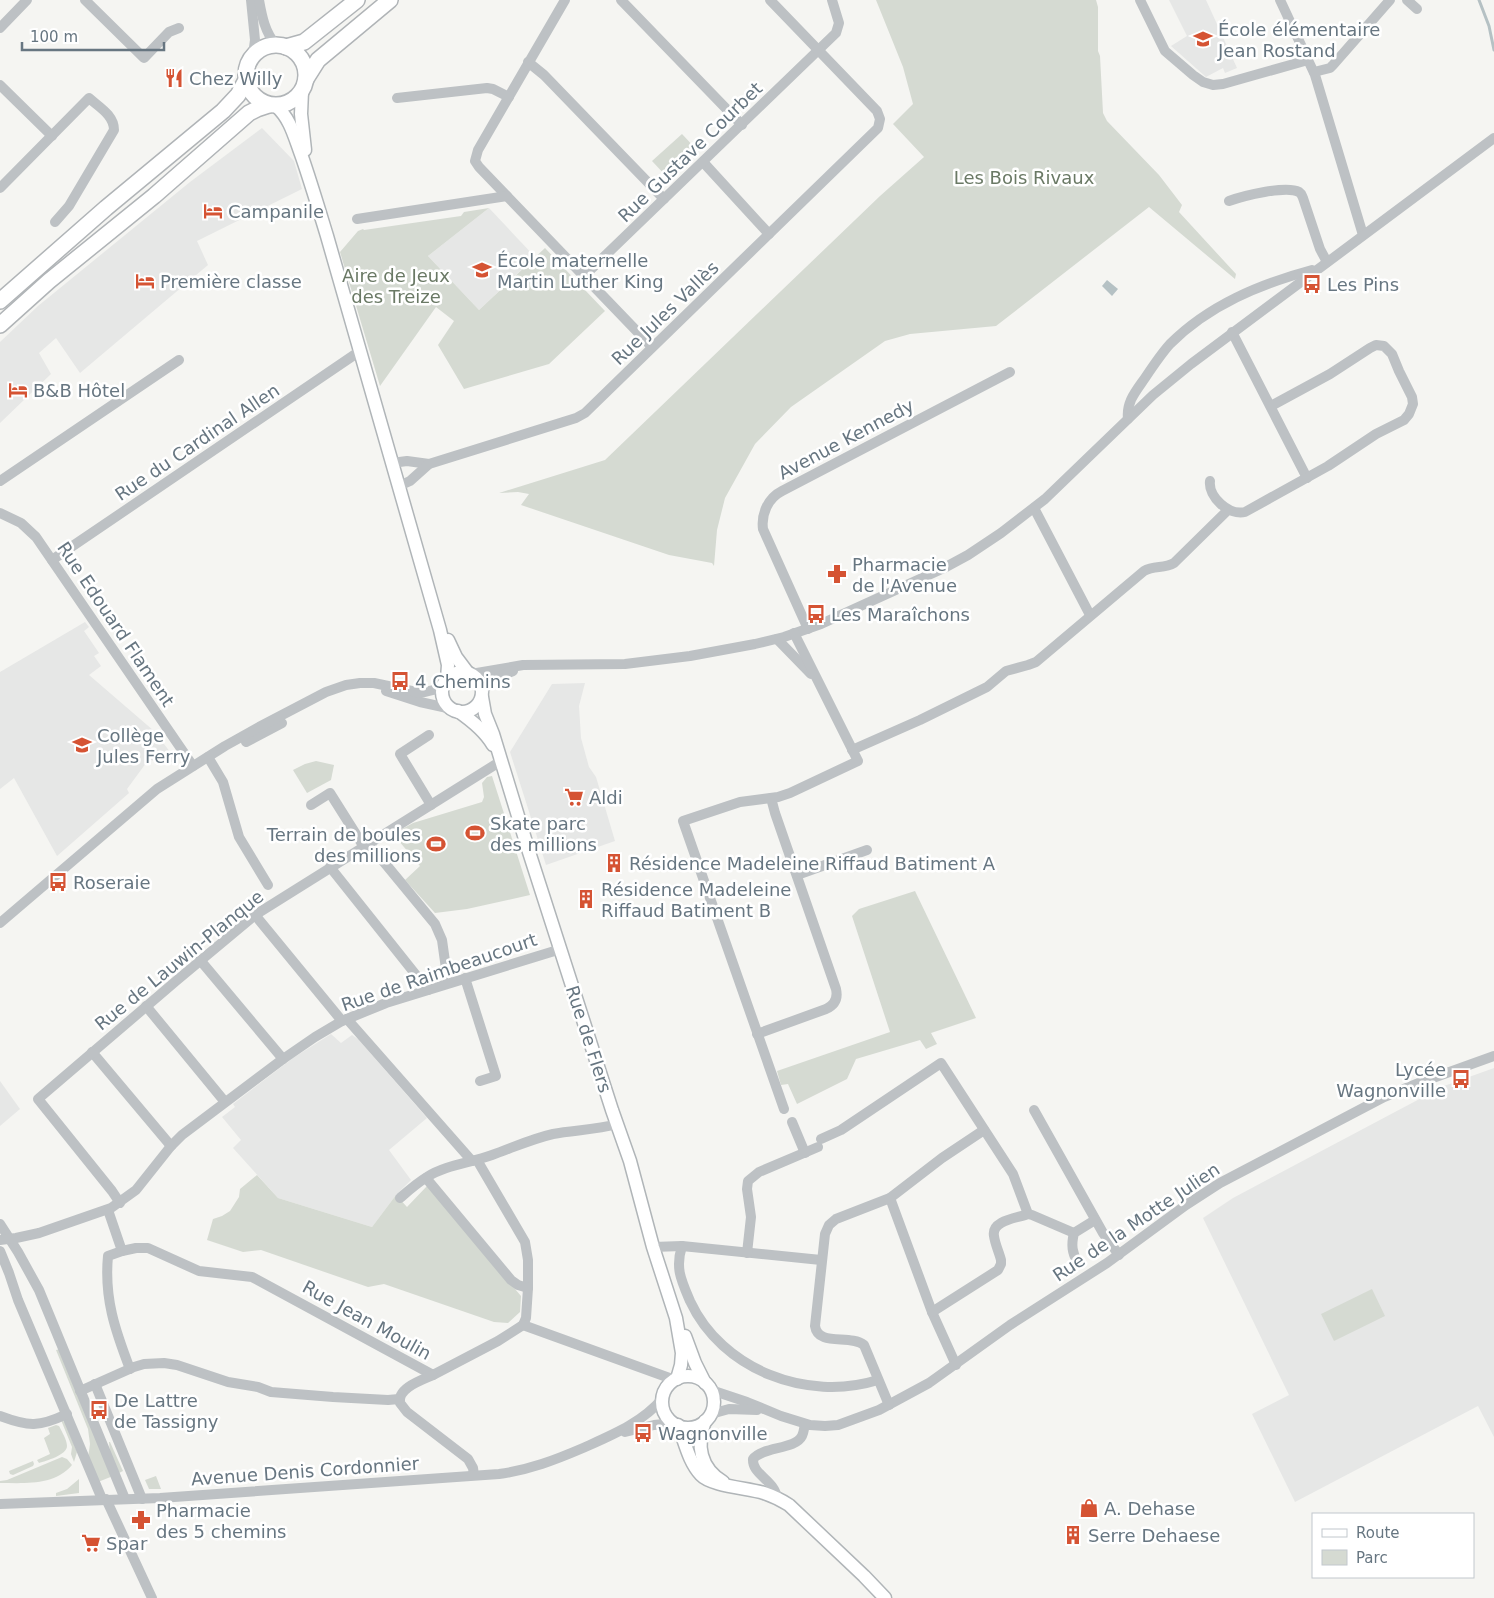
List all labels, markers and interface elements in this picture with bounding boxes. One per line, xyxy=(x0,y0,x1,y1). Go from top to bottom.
place label: École élémentaire Jean Rostand xyxy=(1217,19,1380,61)
scale bar xyxy=(22,20,165,52)
text: 100 m xyxy=(30,28,78,46)
school or university icon: École élémentaire Jean Rostand xyxy=(1192,28,1214,50)
restaurant icon: Chez Willy xyxy=(163,67,185,89)
place label: Chez Willy xyxy=(189,68,283,89)
street label: Rue Gustave Courbet xyxy=(614,78,766,226)
park label: Les Bois Rivaux xyxy=(954,167,1095,188)
hotel icon: Campanile xyxy=(202,200,224,222)
place label: Campanile xyxy=(228,201,324,222)
place label: École maternelle Martin Luther King xyxy=(497,250,664,292)
street label: Rue Jules Vallès xyxy=(607,257,723,369)
school or university icon: École maternelle Martin Luther King xyxy=(471,259,493,281)
park label: Aire de Jeux des Treize xyxy=(342,265,450,307)
hotel icon: Première classe xyxy=(134,270,156,292)
place label: Première classe xyxy=(160,271,302,292)
bus stop icon: Les Pins xyxy=(1301,273,1323,295)
place label: Les Pins xyxy=(1327,274,1399,295)
hotel icon: B&B Hôtel xyxy=(7,379,29,401)
street label: Rue du Cardinal Allen xyxy=(111,379,283,505)
place label: B&B Hôtel xyxy=(33,380,125,401)
street label: Avenue Kennedy xyxy=(775,394,918,484)
street label: Rue Edouard Flament xyxy=(53,538,179,710)
place label: Pharmacie de l'Avenue xyxy=(852,554,957,596)
pharmacy icon: Pharmacie de l'Avenue xyxy=(826,563,848,585)
bus stop icon: Les Maraîchons xyxy=(805,603,827,625)
place label: Les Maraîchons xyxy=(831,604,970,625)
bus stop icon: 4 Chemins xyxy=(389,670,411,692)
place label: 4 Chemins xyxy=(415,671,511,692)
place label: Collège Jules Ferry xyxy=(96,725,191,767)
school or university icon: Collège Jules Ferry xyxy=(71,734,93,756)
supermarket icon: Aldi xyxy=(563,786,585,808)
place label: Aldi xyxy=(589,787,623,808)
place label: Skate parc des millions xyxy=(490,813,597,855)
sports icon: Skate parc des millions xyxy=(464,822,486,844)
place label: Terrain de boules des millions xyxy=(266,824,421,866)
sports icon: Terrain de boules des millions xyxy=(425,833,447,855)
building icon: Résidence Madeleine Riffaud Batiment A xyxy=(603,852,625,874)
place label: Résidence Madeleine Riffaud Batiment A xyxy=(629,853,996,874)
bus stop icon: Roseraie xyxy=(47,871,69,893)
place label: Roseraie xyxy=(73,872,151,893)
place label: Résidence Madeleine Riffaud Batiment B xyxy=(601,879,791,921)
street label: Rue de Lauwin-Planque xyxy=(91,886,267,1034)
building icon: Résidence Madeleine Riffaud Batiment B xyxy=(575,888,597,910)
street label: Rue de Raimbeaucourt xyxy=(338,929,540,1015)
street label: Rue de Flers xyxy=(562,983,616,1095)
place label: Lycée Wagnonville xyxy=(1336,1059,1446,1101)
bus stop icon: Lycée Wagnonville xyxy=(1450,1068,1472,1090)
street label: Rue de la Motte Julien xyxy=(1049,1158,1223,1286)
street label: Rue Jean Moulin xyxy=(299,1276,435,1364)
place label: De Lattre de Tassigny xyxy=(114,1390,219,1432)
bus stop icon: De Lattre de Tassigny xyxy=(88,1399,110,1421)
bus stop icon: Wagnonville xyxy=(632,1422,654,1444)
place label: Wagnonville xyxy=(658,1423,768,1444)
street label: Avenue Denis Cordonnier xyxy=(190,1453,420,1489)
shop icon: A. Dehase xyxy=(1078,1497,1100,1519)
place label: A. Dehase xyxy=(1104,1498,1195,1519)
place label: Pharmacie des 5 chemins xyxy=(156,1500,286,1542)
pharmacy icon: Pharmacie des 5 chemins xyxy=(130,1509,152,1531)
legend xyxy=(1312,1513,1474,1578)
building icon: Serre Dehaese xyxy=(1062,1524,1084,1546)
text: Route xyxy=(1356,1524,1400,1542)
place label: Serre Dehaese xyxy=(1088,1525,1220,1546)
supermarket icon: Spar xyxy=(80,1532,102,1554)
place label: Spar xyxy=(106,1533,148,1554)
text: Parc xyxy=(1356,1549,1388,1567)

